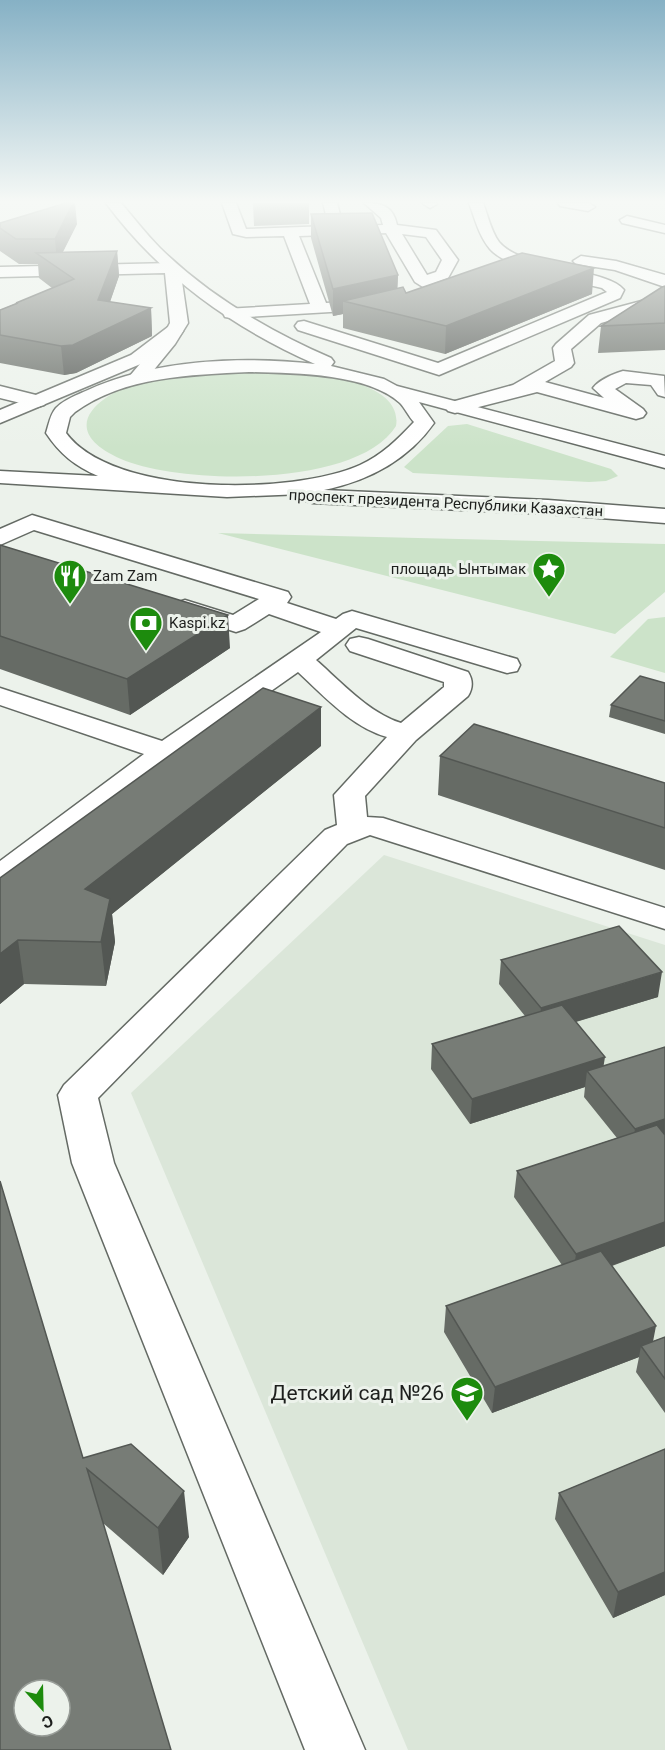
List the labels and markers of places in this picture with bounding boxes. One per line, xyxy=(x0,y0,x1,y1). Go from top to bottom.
place icon: площадь Ынтымак xyxy=(531,551,567,598)
restaurant icon: Zam Zam xyxy=(52,558,88,605)
place label: площадь Ынтымак xyxy=(391,560,526,578)
place label: Zam Zam xyxy=(93,567,157,585)
bank icon: Kaspi.kz xyxy=(128,605,164,652)
place label: Kaspi.kz xyxy=(169,614,225,632)
school or university icon: Детский сад №26 xyxy=(449,1375,485,1422)
place label: Детский сад №26 xyxy=(271,1381,444,1405)

